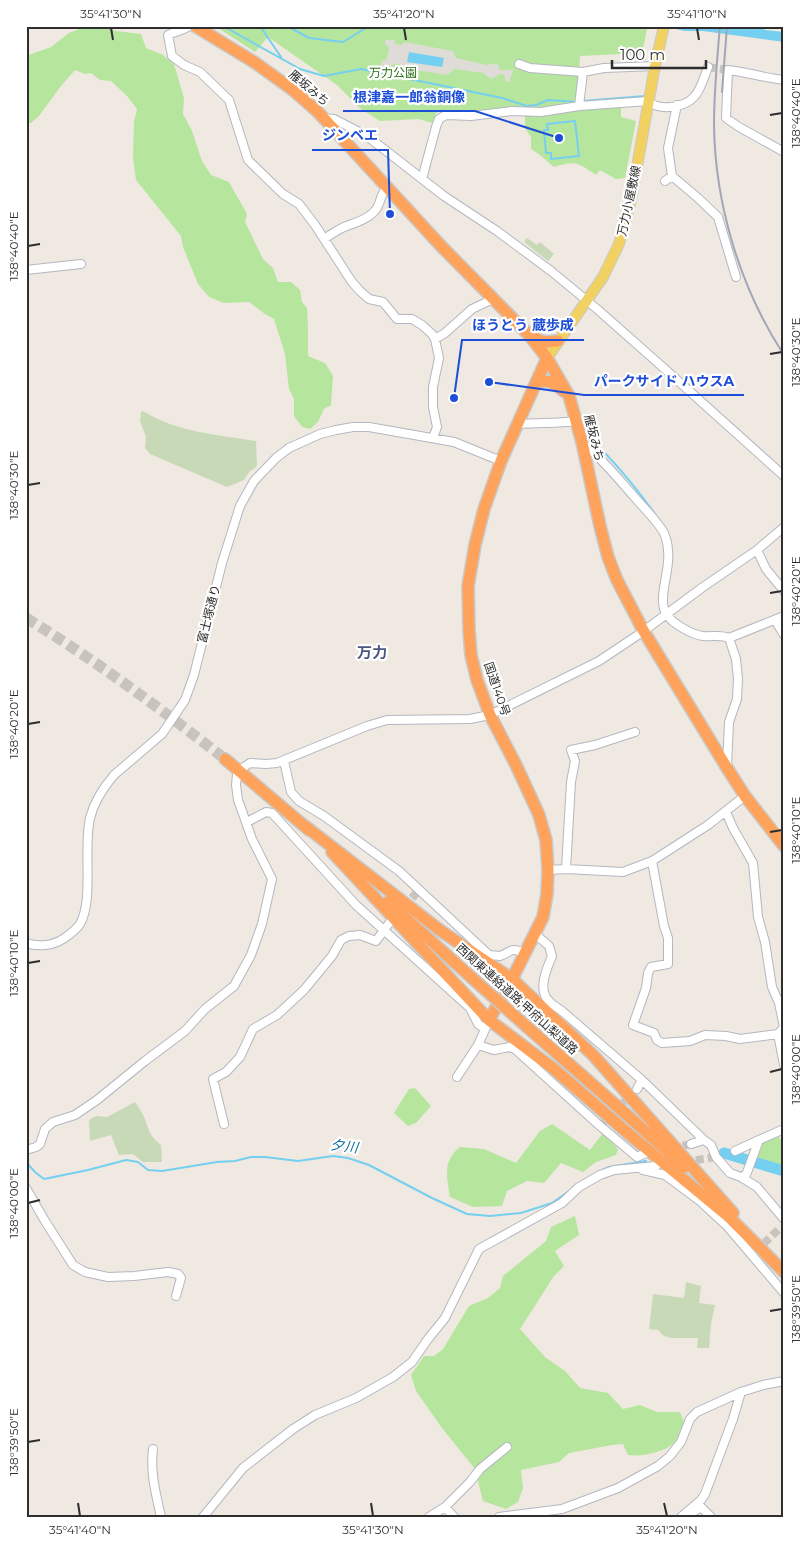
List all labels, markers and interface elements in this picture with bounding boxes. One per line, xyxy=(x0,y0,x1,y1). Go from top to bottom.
text: 35°41'30"N xyxy=(80,6,142,21)
text: 35°41'20"N xyxy=(373,6,435,21)
text: 35°41'10"N xyxy=(667,6,727,21)
scale bar xyxy=(612,38,706,70)
text: 100 m xyxy=(620,45,665,64)
park label: 万力公園 xyxy=(369,65,417,80)
street label: 雁坂みち xyxy=(286,66,333,109)
text: 138°40'40"E xyxy=(788,78,803,148)
callout: 根津嘉一郎翁銅像 xyxy=(343,82,475,111)
text: 根津嘉一郎翁銅像 xyxy=(353,88,465,106)
callout: ジンベエ xyxy=(312,121,388,150)
text: ジンベエ xyxy=(322,126,378,144)
street label: 万力小屋敷線 xyxy=(614,164,643,238)
text: 138°40'40"E xyxy=(6,211,21,281)
callout: ほうとう 蔵歩成 xyxy=(462,311,584,340)
text: ほうとう 蔵歩成 xyxy=(472,316,574,334)
text: 138°40'30"E xyxy=(788,317,803,387)
callout: パークサイド ハウスA xyxy=(584,366,744,395)
text: パークサイド ハウスA xyxy=(594,372,735,390)
street label: 雁坂みち xyxy=(581,413,608,463)
text: 138°40'30"E xyxy=(6,450,21,520)
text: 138°40'20"E xyxy=(788,556,803,626)
street label: 富士塚通り xyxy=(194,583,223,645)
district label: 万力 xyxy=(357,643,387,662)
street label: 国道140号 xyxy=(481,660,514,718)
text: 138°40'20"E xyxy=(6,689,21,759)
text: 138°40'10"E xyxy=(788,796,803,864)
text: 138°40'10"E xyxy=(6,929,21,997)
street label: 西関東連絡道路;甲府山梨道路 xyxy=(453,940,581,1057)
text: 138°40'00"E xyxy=(788,1034,803,1104)
water label: 夕川 xyxy=(329,1135,361,1157)
text: 138°40'00"E xyxy=(6,1168,21,1238)
text: 138°39'50"E xyxy=(788,1275,803,1343)
text: 138°39'50"E xyxy=(6,1408,21,1476)
text: 35°41'40"N xyxy=(49,1522,111,1537)
text: 35°41'30"N xyxy=(342,1522,404,1537)
text: 35°41'20"N xyxy=(636,1522,698,1537)

